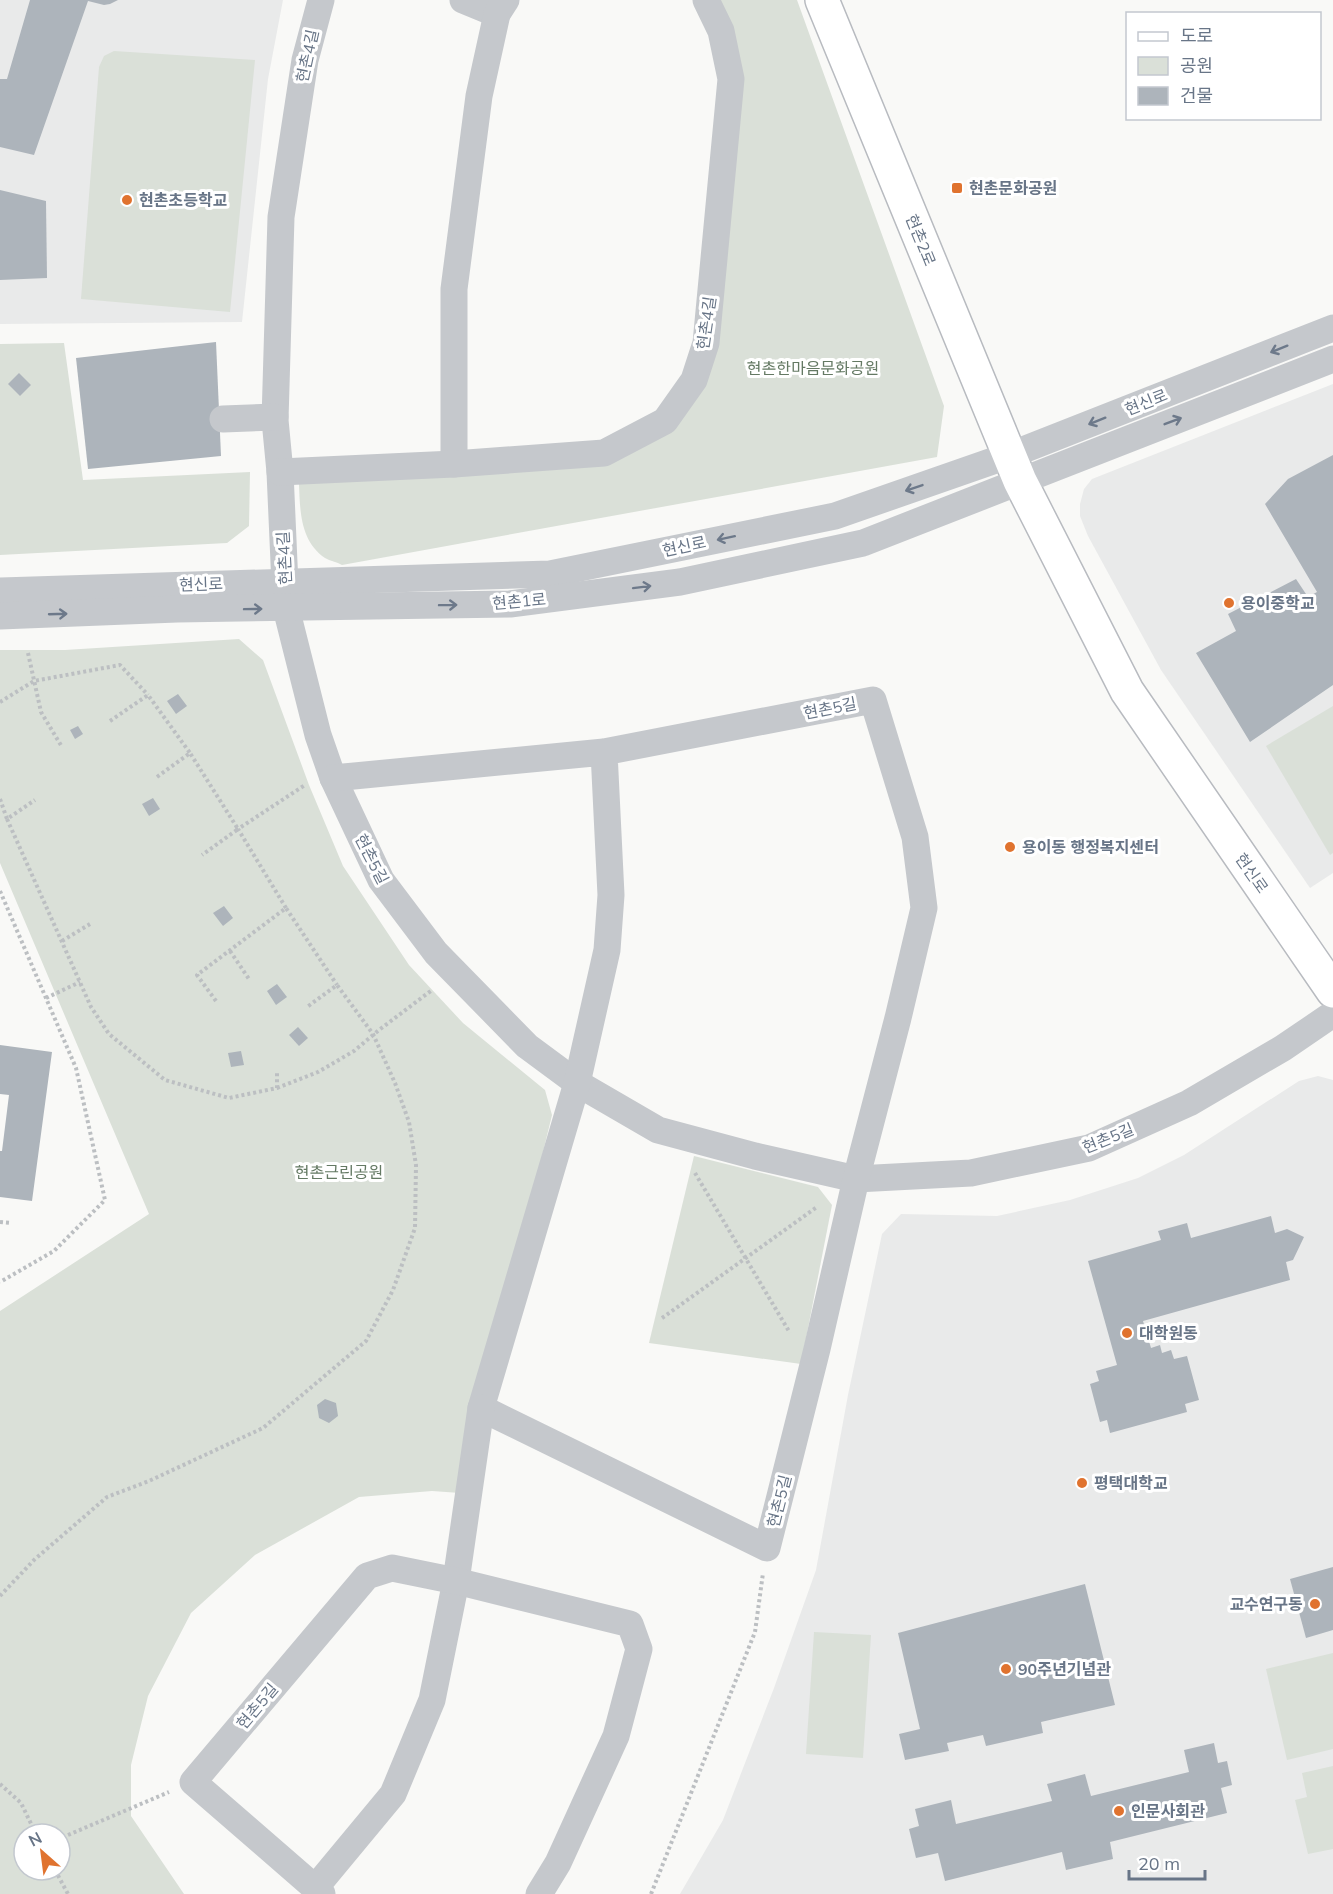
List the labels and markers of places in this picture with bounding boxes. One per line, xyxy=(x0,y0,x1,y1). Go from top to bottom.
place label: 현촌문화공원 xyxy=(969,178,1057,198)
marker: 현촌문화공원 xyxy=(950,181,964,195)
place label: 현촌초등학교 xyxy=(139,190,228,210)
marker: 현촌초등학교 xyxy=(120,193,134,207)
place label: 용이중학교 xyxy=(1241,593,1315,613)
marker: 용이중학교 xyxy=(1222,596,1236,610)
place label: 용이동 행정복지센터 xyxy=(1022,837,1159,857)
marker: 용이동 행정복지센터 xyxy=(1003,840,1017,854)
place label: 대학원동 xyxy=(1139,1323,1198,1343)
marker: 대학원동 xyxy=(1120,1326,1134,1340)
place label: 평택대학교 xyxy=(1094,1473,1168,1493)
marker: 평택대학교 xyxy=(1075,1476,1089,1490)
place label: 교수연구동 xyxy=(1229,1594,1303,1614)
marker: 교수연구동 xyxy=(1308,1597,1322,1611)
place label: 90주년기념관 xyxy=(1018,1659,1111,1679)
marker: 90주년기념관 xyxy=(999,1662,1013,1676)
place label: 인문사회관 xyxy=(1131,1801,1205,1821)
marker: 인문사회관 xyxy=(1112,1804,1126,1818)

